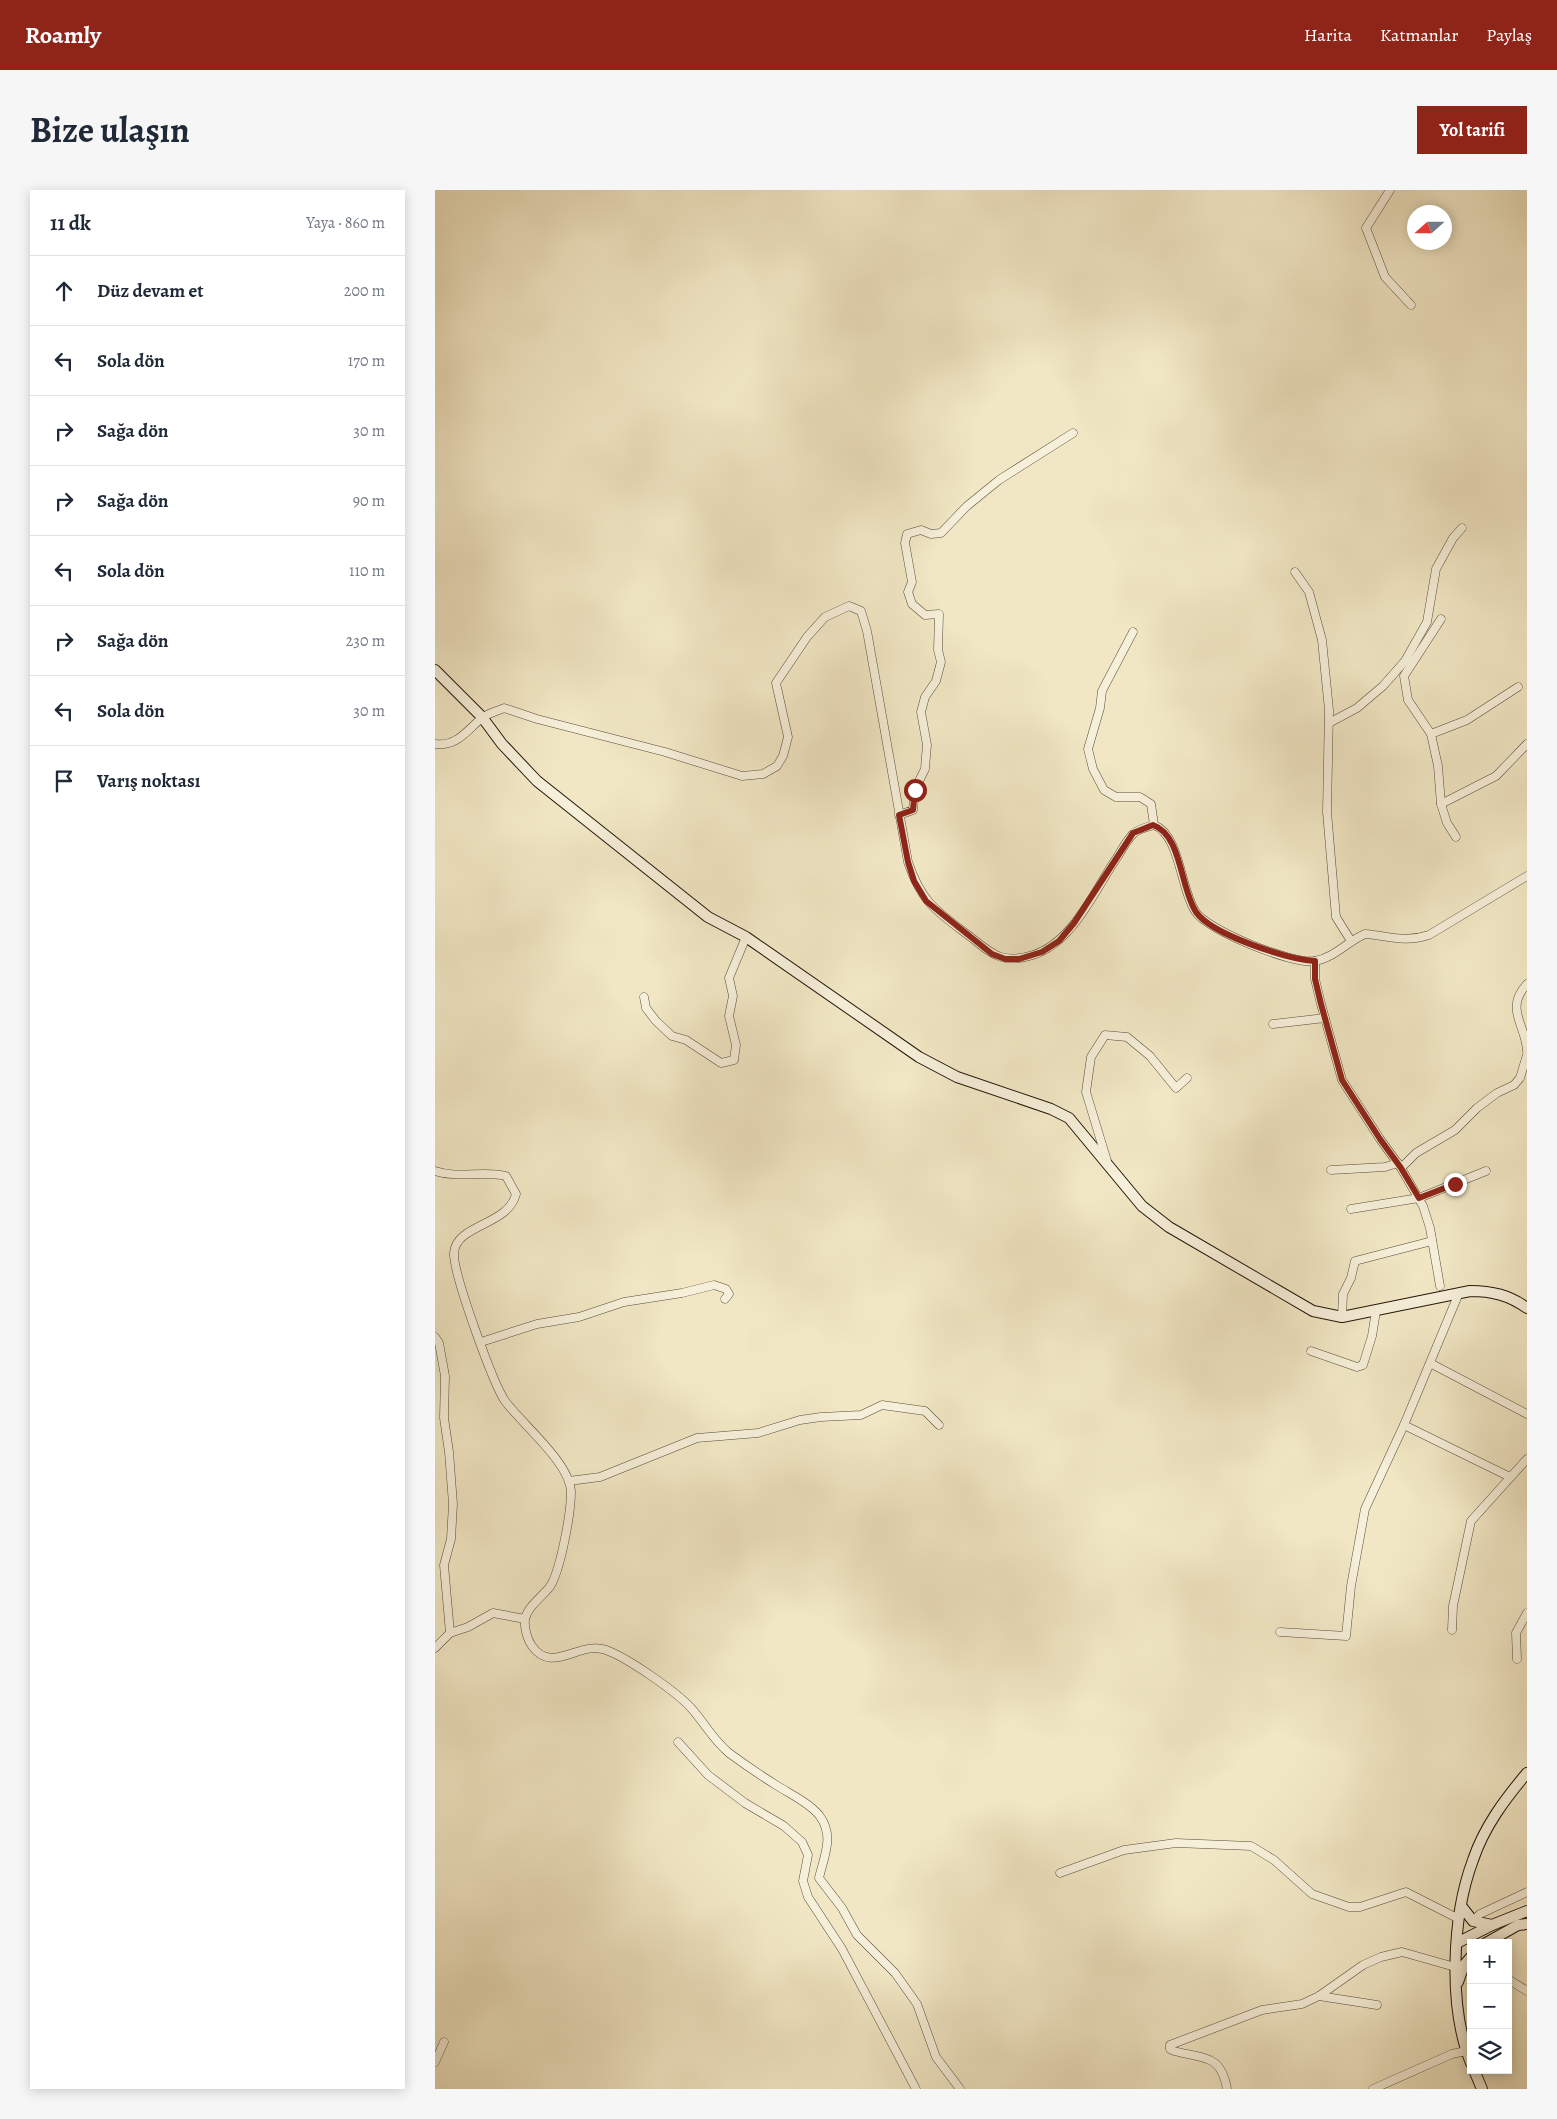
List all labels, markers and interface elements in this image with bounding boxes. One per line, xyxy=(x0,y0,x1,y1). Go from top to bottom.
text: Roamly xyxy=(25,19,101,51)
text: Harita xyxy=(1304,23,1352,47)
text: Katmanlar xyxy=(1380,23,1458,47)
text: Paylaş xyxy=(1486,23,1532,47)
text: Bize ulaşın xyxy=(30,106,190,154)
button: Yol tarifi xyxy=(1417,106,1527,154)
north arrow xyxy=(1407,205,1452,250)
text: 11 dk xyxy=(50,209,91,237)
text: Yaya · 860 m xyxy=(306,212,385,234)
icon: ahead xyxy=(50,277,78,305)
text: Düz devam et xyxy=(97,278,204,304)
text: 200 m xyxy=(344,280,385,302)
icon: left xyxy=(50,347,78,375)
text: Sola dön xyxy=(97,348,165,374)
text: 170 m xyxy=(348,350,385,372)
icon: right xyxy=(50,417,78,445)
text: Sağa dön xyxy=(97,418,169,444)
text: 30 m xyxy=(353,420,385,442)
icon: right xyxy=(50,487,78,515)
text: Sağa dön xyxy=(97,488,169,514)
text: 90 m xyxy=(353,490,385,512)
icon: left xyxy=(50,557,78,585)
text: Sola dön xyxy=(97,558,165,584)
text: 110 m xyxy=(349,560,385,582)
icon: right xyxy=(50,627,78,655)
text: Sağa dön xyxy=(97,628,169,654)
text: 230 m xyxy=(346,630,385,652)
icon: left xyxy=(50,697,78,725)
text: Sola dön xyxy=(97,698,165,724)
text: 30 m xyxy=(353,700,385,722)
icon: arrive xyxy=(50,767,78,795)
text: Varış noktası xyxy=(97,768,200,794)
route start xyxy=(904,779,927,802)
route end xyxy=(1444,1173,1467,1196)
map controls xyxy=(1467,1939,1512,2074)
button: + xyxy=(1467,1939,1512,1984)
button: − xyxy=(1467,1984,1512,2029)
button: layers xyxy=(1467,2029,1512,2074)

